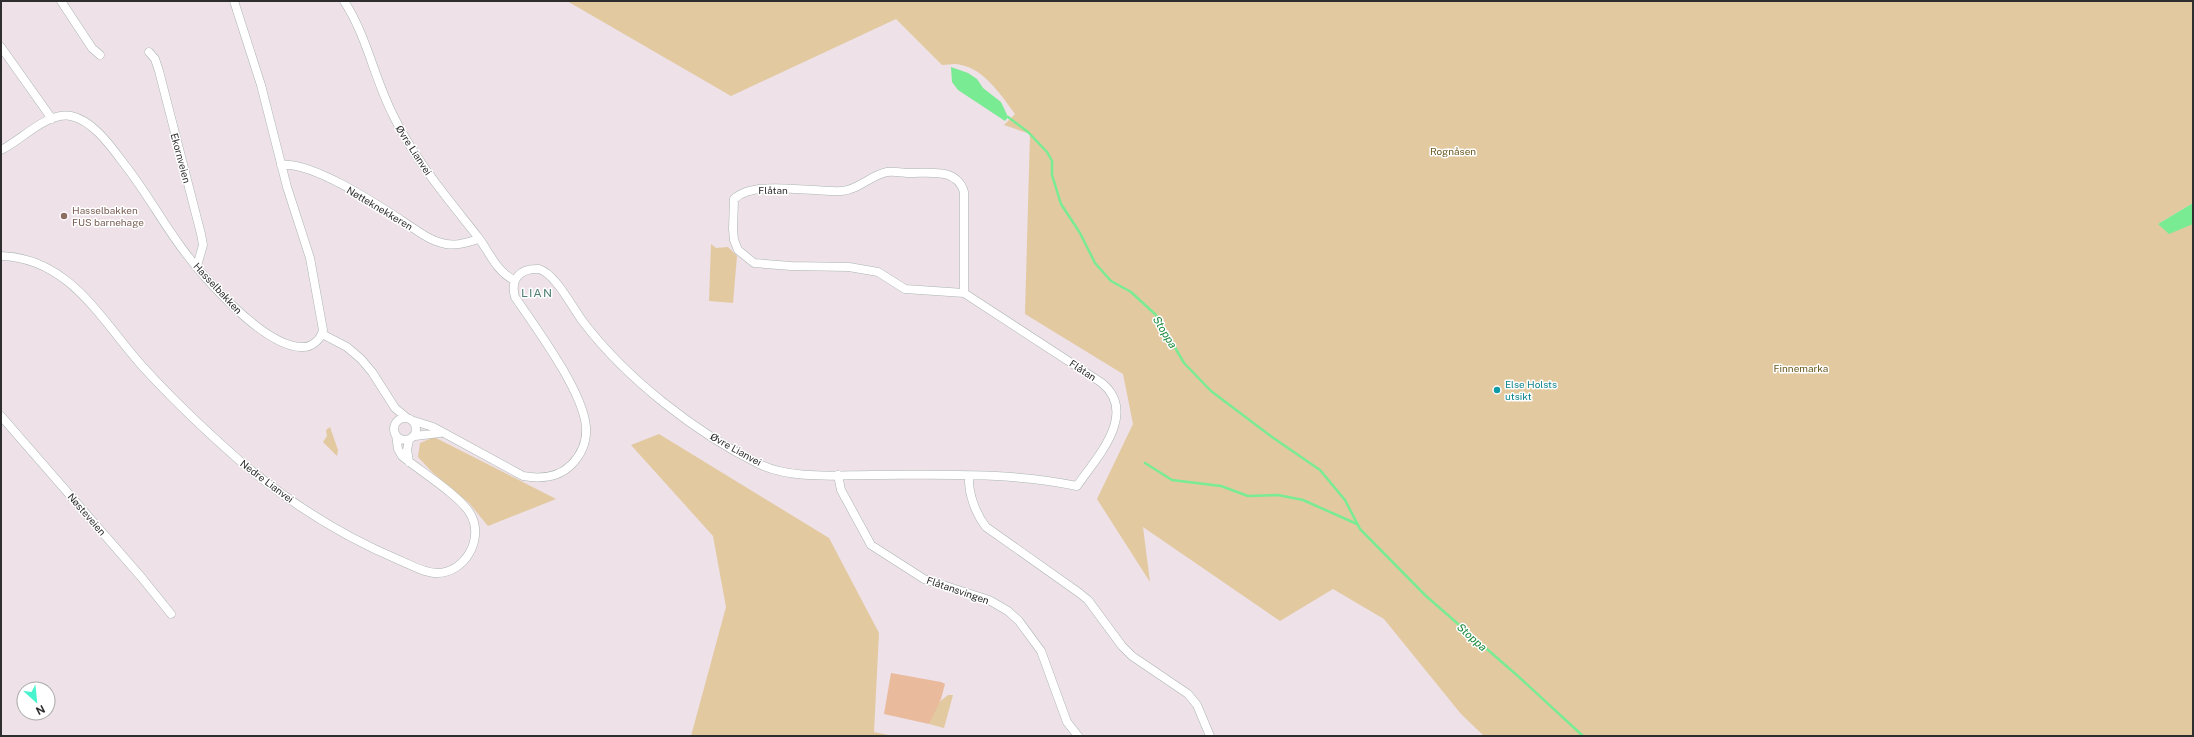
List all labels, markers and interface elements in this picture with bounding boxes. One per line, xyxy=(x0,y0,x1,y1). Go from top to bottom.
street label: Øvre Lianvei xyxy=(393,123,435,177)
street label: Ekornveien xyxy=(169,132,193,184)
park label: Rognåsen xyxy=(1430,145,1476,157)
street label: Nøtteknekkeren xyxy=(345,184,415,233)
street label: Flåtan xyxy=(758,184,788,196)
place label: Hasselbakken FUS barnehage xyxy=(72,204,144,228)
marker: Hasselbakken FUS barnehage xyxy=(59,211,69,221)
street label: Hasselbakken xyxy=(191,260,245,316)
district label: LIAN xyxy=(521,286,553,300)
water label: Stoppa xyxy=(1151,314,1179,350)
street label: Flåtan xyxy=(1067,357,1099,383)
park label: Finnemarka xyxy=(1774,362,1828,374)
place label: Else Holsts utsikt xyxy=(1505,378,1557,402)
marker: Else Holsts utsikt xyxy=(1492,385,1502,395)
street label: Øvre Lianvei xyxy=(708,430,764,468)
street label: Nedre Lianvei xyxy=(238,457,296,505)
street label: Nøsteveien xyxy=(65,490,109,538)
street label: Flåtansvingen xyxy=(925,574,991,606)
water label: Stoppa xyxy=(1455,621,1489,653)
north arrow xyxy=(16,681,56,721)
text: N xyxy=(34,703,47,717)

